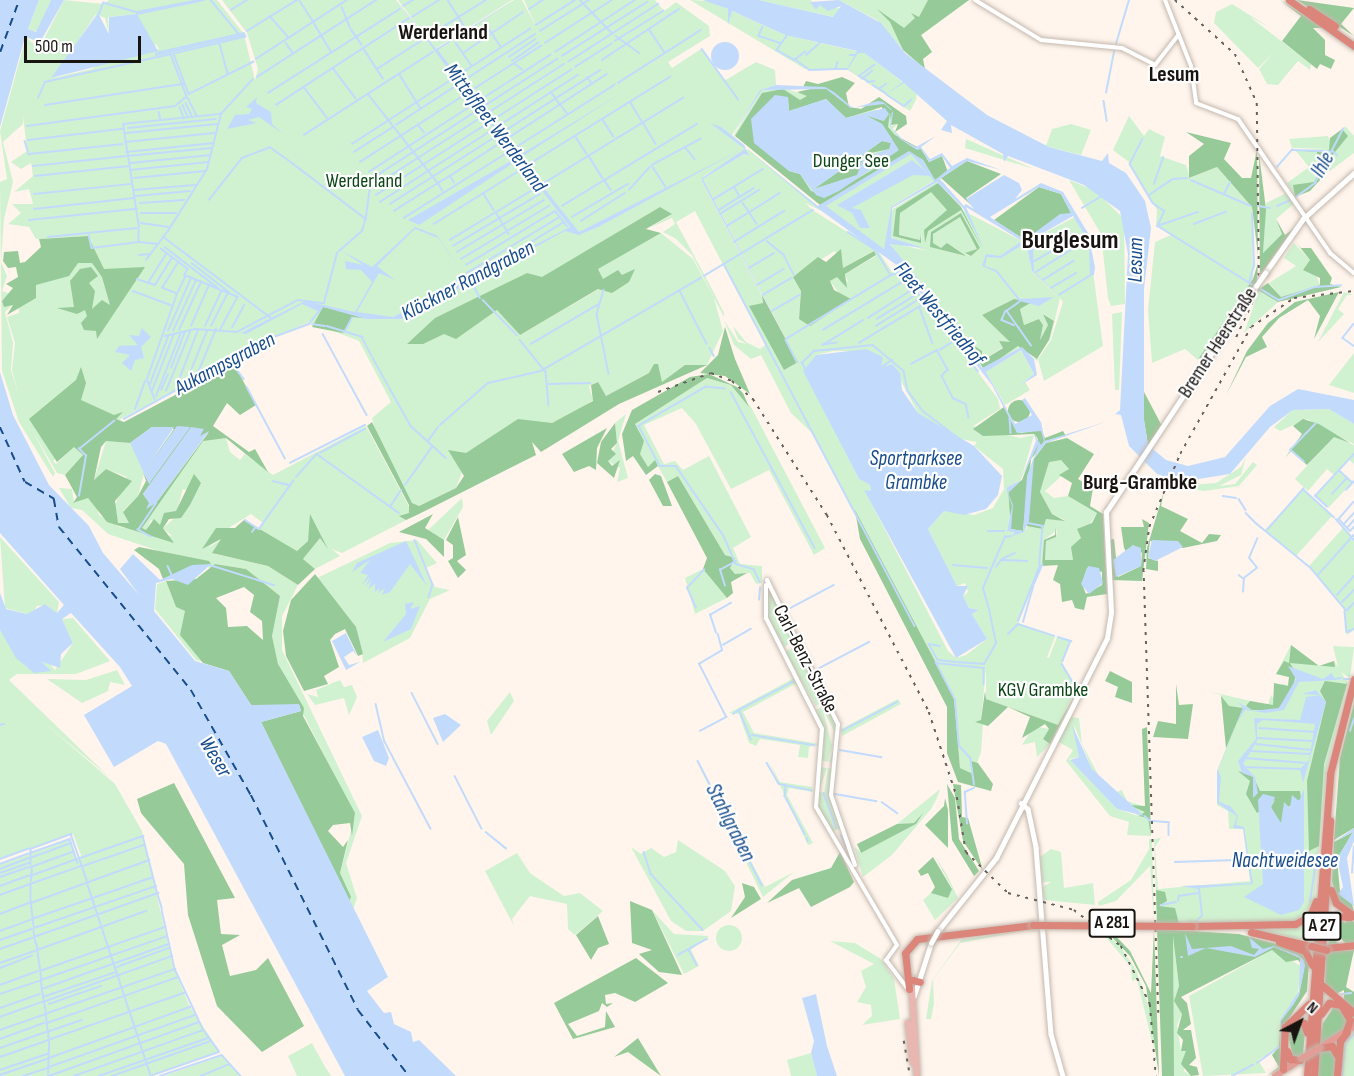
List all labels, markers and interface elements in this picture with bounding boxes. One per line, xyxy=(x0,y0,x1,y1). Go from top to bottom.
district label: Werderland xyxy=(398,20,488,46)
scale bar xyxy=(27,24,144,62)
text: 500 m xyxy=(35,36,73,57)
water label: Mittelfleet Werderland xyxy=(438,59,552,197)
district label: Lesum xyxy=(1149,62,1199,88)
water label: Ihle xyxy=(1306,148,1340,182)
park label: Dunger See xyxy=(813,149,889,173)
park label: Werderland xyxy=(326,169,402,193)
district label: Burglesum xyxy=(1021,225,1119,257)
water label: Klöckner Randgraben xyxy=(397,235,539,327)
water label: Lesum xyxy=(1123,237,1149,283)
water label: Fleet Westfriedhof xyxy=(888,257,990,371)
street label: Bremer Heerstraße xyxy=(1173,283,1263,403)
water label: Aukampsgraben xyxy=(170,327,280,401)
water label: Sportparksee Grambke xyxy=(870,446,962,496)
district label: Burg-Grambke xyxy=(1083,470,1197,496)
street label: Carl-Benz-Straße xyxy=(768,601,842,717)
park label: KGV Grambke xyxy=(998,678,1088,702)
water label: Weser xyxy=(193,732,237,782)
water label: Stahlgraben xyxy=(700,780,760,866)
water label: Nachtweidesee xyxy=(1232,848,1338,874)
road number: A 281 xyxy=(1088,908,1136,938)
road number: A 27 xyxy=(1301,911,1343,941)
north arrow xyxy=(1270,992,1330,1052)
text: N xyxy=(1303,998,1322,1018)

